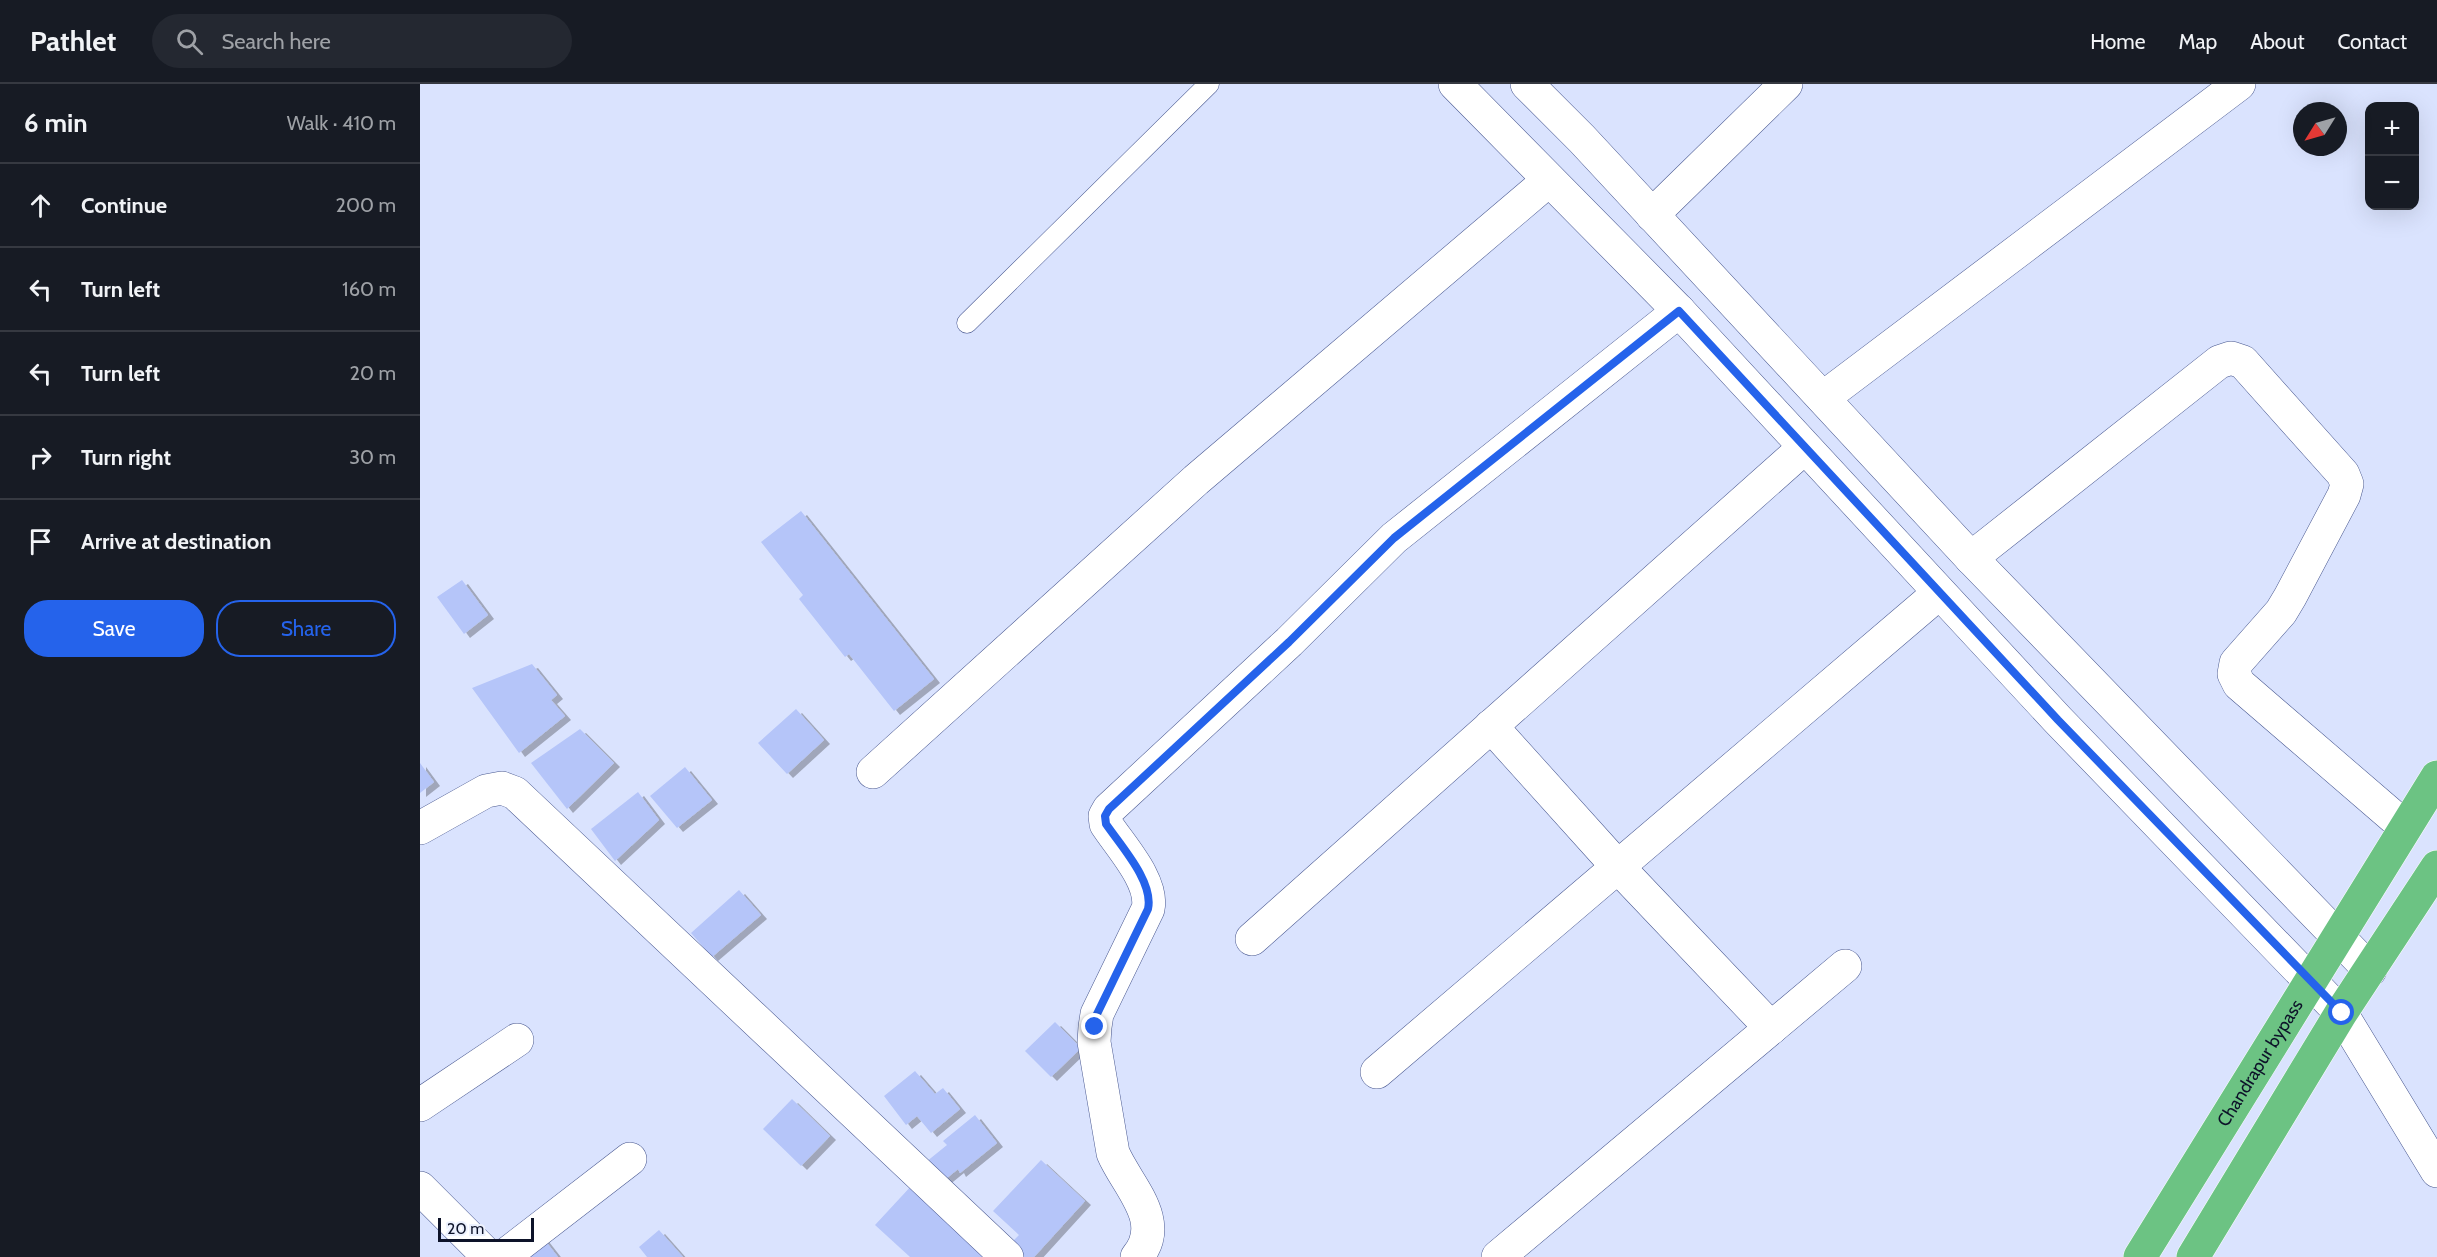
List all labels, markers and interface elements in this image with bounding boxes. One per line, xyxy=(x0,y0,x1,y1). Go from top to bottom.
search box xyxy=(152,14,572,68)
text: Pathlet xyxy=(30,24,116,58)
icon: search xyxy=(173,25,206,58)
text: Search here xyxy=(221,28,331,55)
text: Home xyxy=(2090,29,2146,54)
text: Map xyxy=(2179,29,2217,54)
text: About xyxy=(2250,29,2304,54)
text: Contact xyxy=(2337,29,2407,54)
north arrow xyxy=(2293,102,2347,156)
map controls xyxy=(2365,102,2419,210)
button: + xyxy=(2365,102,2419,156)
text: 6 min xyxy=(24,107,88,139)
text: Walk · 410 m xyxy=(287,111,396,135)
button: − xyxy=(2365,156,2419,210)
icon: ahead xyxy=(24,189,57,222)
text: Continue xyxy=(81,192,167,219)
text: 200 m xyxy=(336,193,396,217)
icon: left xyxy=(24,273,57,306)
text: Turn left xyxy=(81,276,160,303)
text: 160 m xyxy=(342,277,396,301)
icon: left xyxy=(24,357,57,390)
text: Turn left xyxy=(81,360,160,387)
text: 20 m xyxy=(350,361,396,385)
icon: right xyxy=(24,441,57,474)
text: Turn right xyxy=(81,444,171,471)
text: 30 m xyxy=(349,445,396,469)
icon: arrive xyxy=(24,525,57,558)
text: Arrive at destination xyxy=(81,528,271,555)
button: Save xyxy=(24,600,204,657)
button: Share xyxy=(216,600,396,657)
street label: Chandrapur bypass xyxy=(2212,995,2308,1131)
route start xyxy=(2328,999,2354,1025)
route end xyxy=(1081,1013,1107,1039)
scale bar xyxy=(438,1215,534,1242)
text: 20 m xyxy=(447,1219,484,1238)

